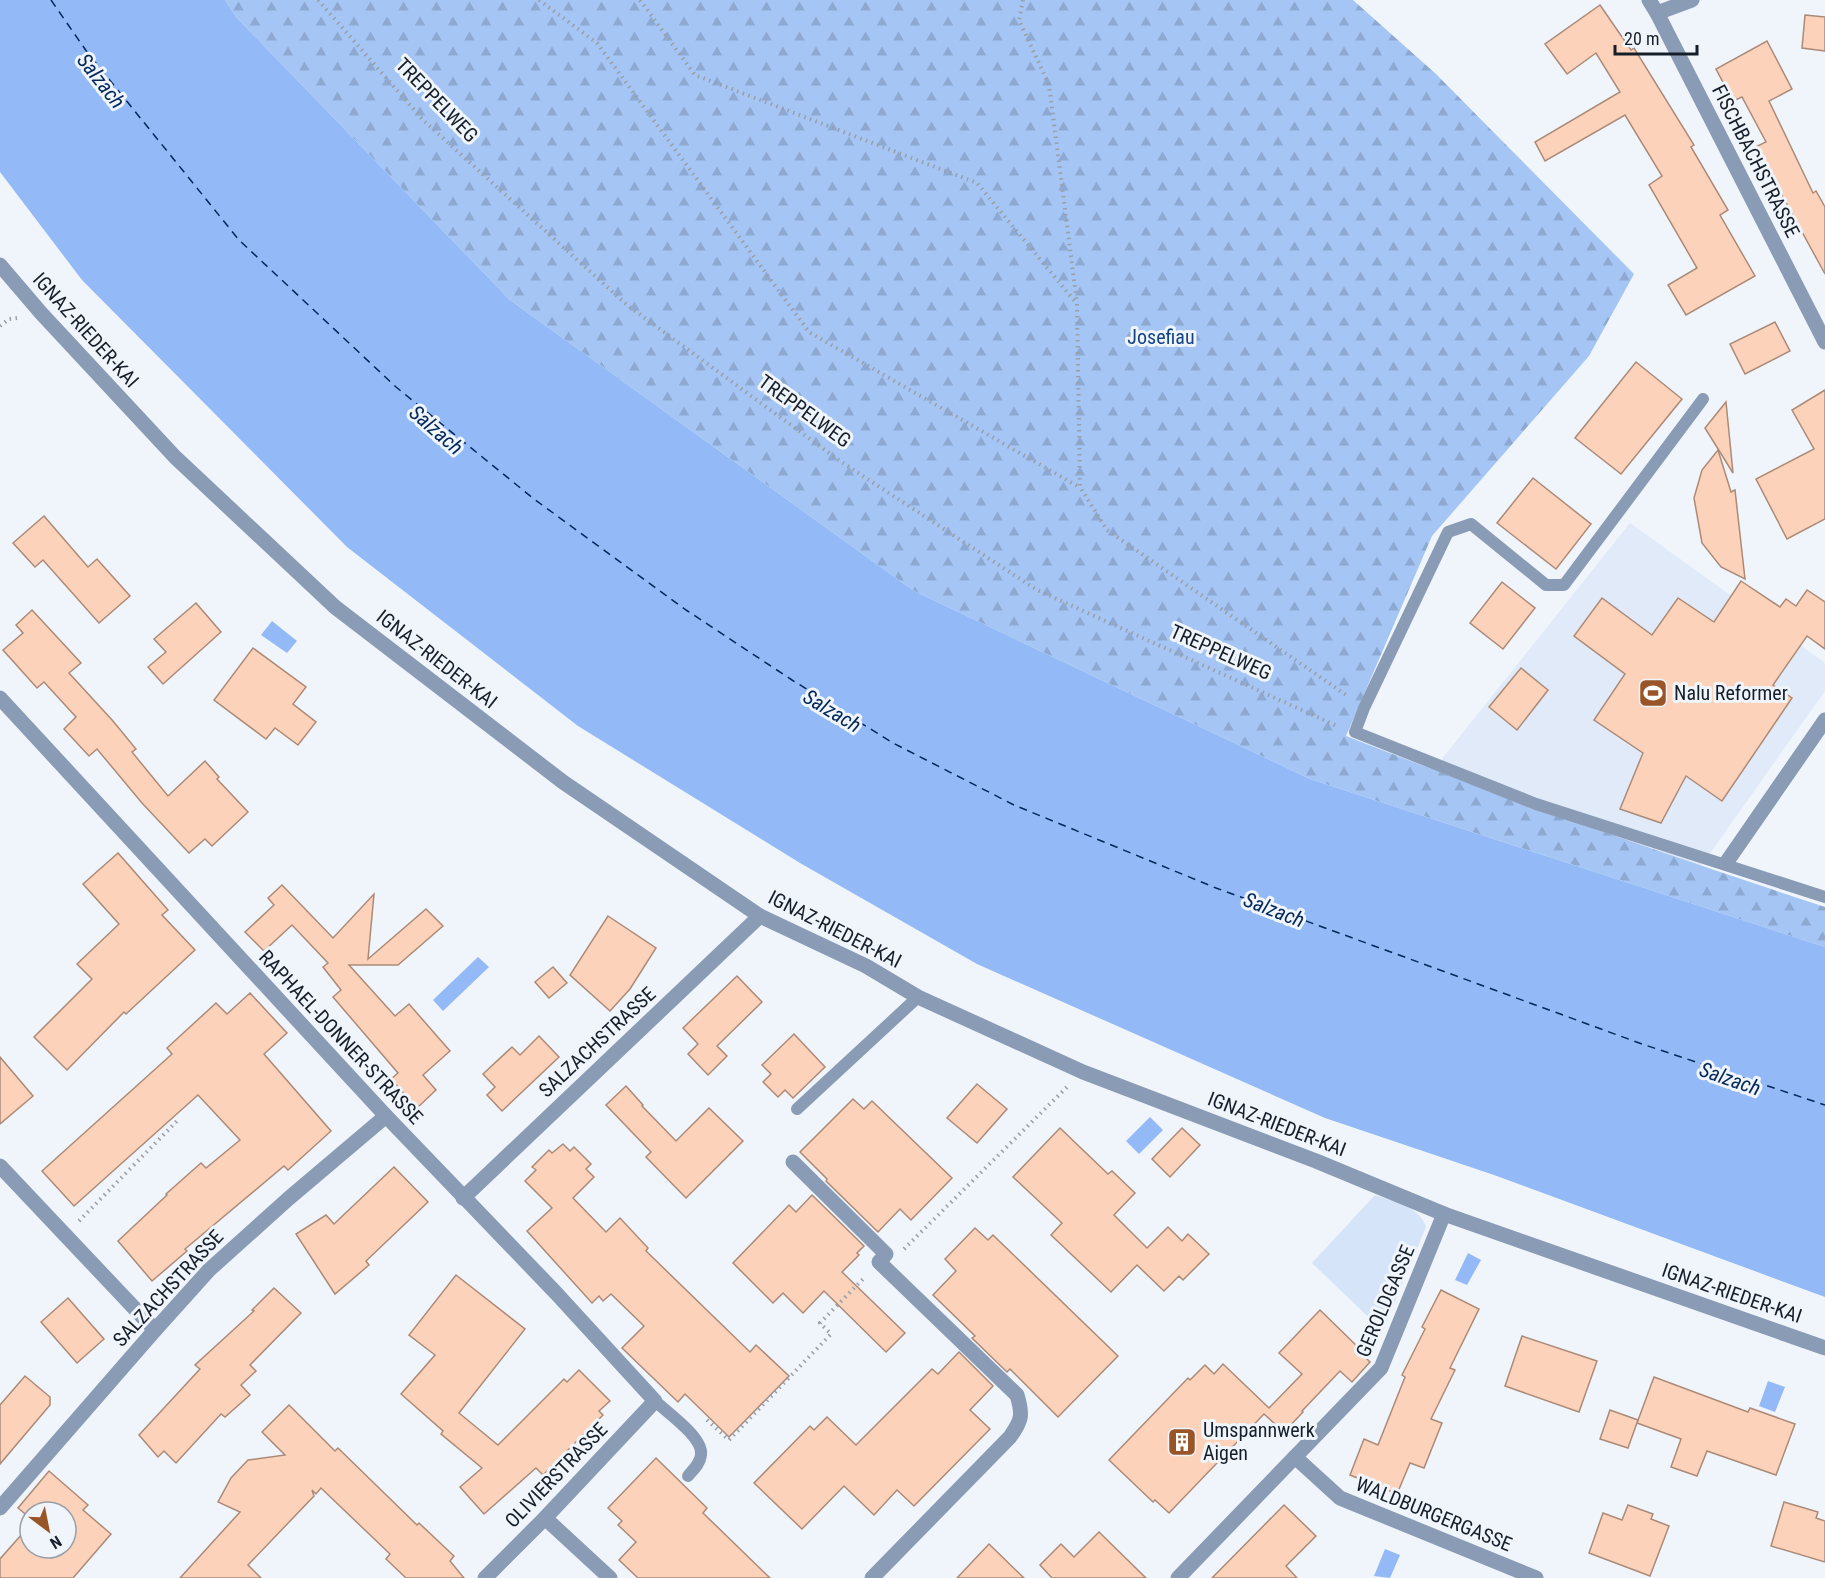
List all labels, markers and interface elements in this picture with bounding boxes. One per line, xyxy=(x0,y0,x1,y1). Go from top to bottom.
scale bar xyxy=(1615,18,1698,56)
text: 20 m xyxy=(1624,28,1659,49)
water label: Salzach xyxy=(72,49,130,113)
street label: TREPPELWEG xyxy=(391,53,483,147)
street label: FISCHBACHSTRASSE xyxy=(1707,81,1805,242)
street label: IGNAZ-RIEDER-KAI xyxy=(28,268,144,392)
park label: Josefiau xyxy=(1127,325,1195,349)
street label: TREPPELWEG xyxy=(754,369,856,453)
water label: Salzach xyxy=(404,400,468,460)
street label: IGNAZ-RIEDER-KAI xyxy=(372,605,502,713)
street label: TREPPELWEG xyxy=(1167,619,1275,685)
sports icon: Nalu Reformer xyxy=(1637,677,1669,709)
place label: Nalu Reformer xyxy=(1674,681,1788,705)
water label: Salzach xyxy=(799,685,865,737)
street label: IGNAZ-RIEDER-KAI xyxy=(764,885,906,973)
water label: Salzach xyxy=(1240,888,1308,932)
street label: RAPHAEL-DONNER-STRASSE xyxy=(254,945,428,1129)
street label: SALZACHSTRASSE xyxy=(534,982,660,1102)
water label: Salzach xyxy=(1696,1057,1764,1101)
street label: IGNAZ-RIEDER-KAI xyxy=(1204,1087,1350,1161)
street label: SALZACHSTRASSE xyxy=(108,1225,228,1351)
street label: GEROLDGASSE xyxy=(1351,1241,1419,1361)
street label: IGNAZ-RIEDER-KAI xyxy=(1659,1258,1805,1328)
street label: OLIVIERSTRASSE xyxy=(500,1417,612,1533)
place label: Umspannwerk Aigen xyxy=(1203,1418,1315,1465)
building icon: Umspannwerk Aigen xyxy=(1166,1426,1198,1458)
street label: WALDBURGERGASSE xyxy=(1352,1472,1516,1556)
north arrow xyxy=(18,1500,78,1560)
text: N xyxy=(46,1532,65,1553)

